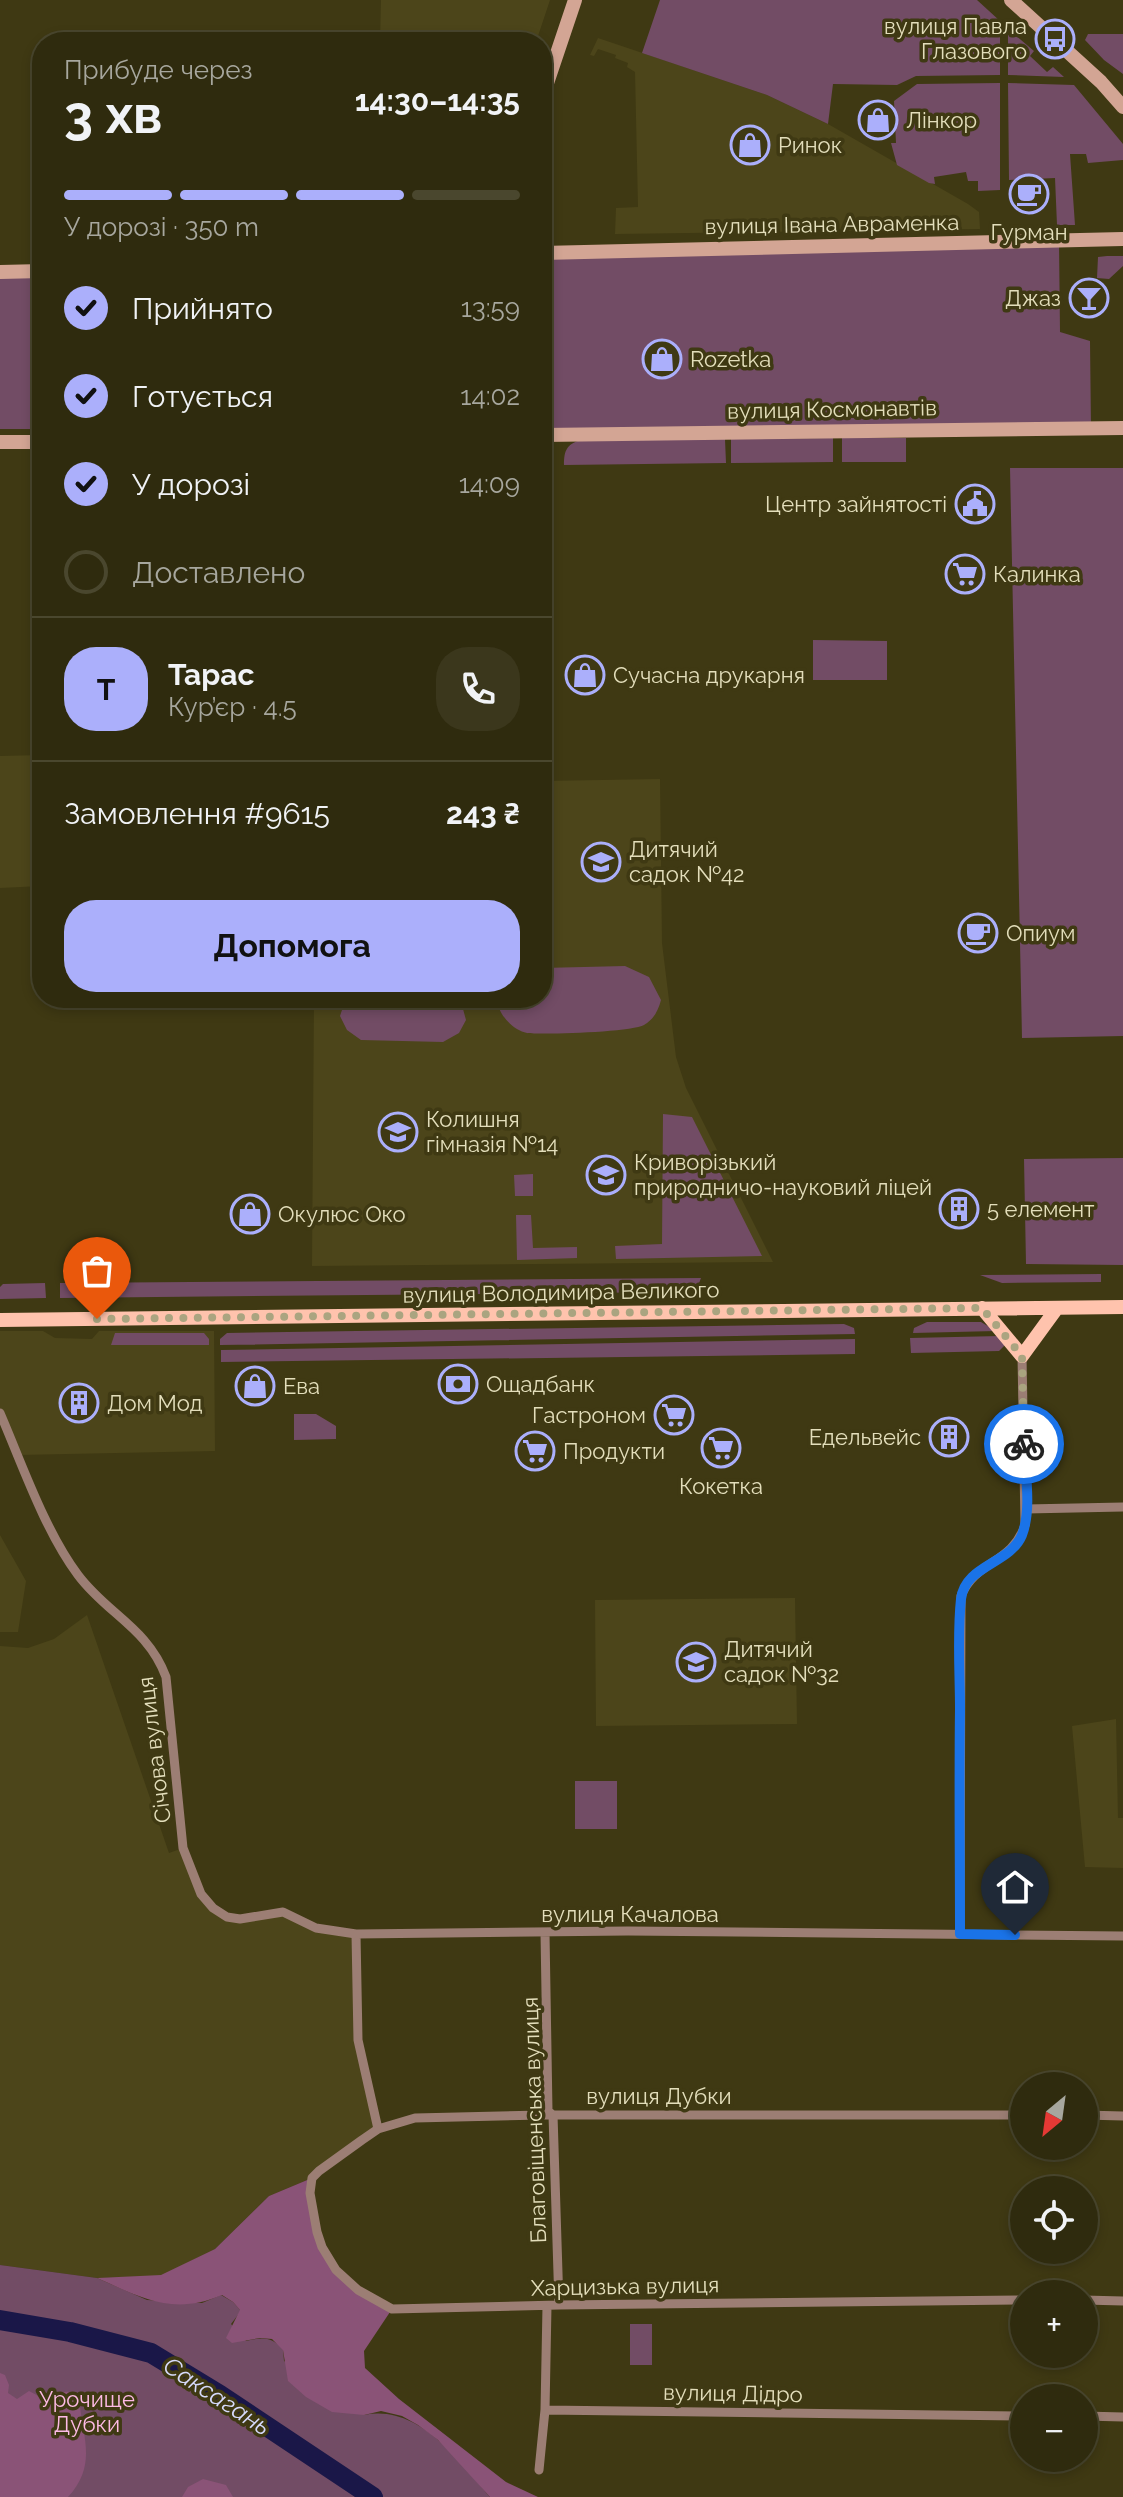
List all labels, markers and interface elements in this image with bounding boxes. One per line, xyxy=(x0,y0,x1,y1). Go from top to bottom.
place label: вулиця Павла Глазового xyxy=(884,13,1027,64)
bus stop icon: вулиця Павла Глазового xyxy=(1034,18,1076,60)
text: Прибуде через xyxy=(64,55,252,85)
text: 14:30–14:35 xyxy=(355,83,520,118)
text: 3 хв xyxy=(64,84,163,145)
shop icon: Лінкор xyxy=(857,99,899,141)
place label: Лінкор xyxy=(906,107,977,133)
shop icon: Ринок xyxy=(729,124,771,166)
place label: Ринок xyxy=(778,132,842,158)
cafe icon: Гурман xyxy=(1008,173,1050,215)
street label: вулиця Івана Авраменка xyxy=(704,209,960,239)
text: У дорозі · 350 m xyxy=(64,212,259,242)
place label: Гурман xyxy=(990,219,1068,245)
bar icon: Джаз xyxy=(1068,277,1110,319)
place label: Джаз xyxy=(1005,285,1061,311)
icon: check xyxy=(64,286,108,330)
text: Прийнято xyxy=(132,291,273,326)
text: 13:59 xyxy=(461,293,520,323)
shop icon: Rozetka xyxy=(641,338,683,380)
place label: Rozetka xyxy=(690,346,771,372)
icon: check xyxy=(64,374,108,418)
text: Готується xyxy=(132,379,273,414)
text: 14:02 xyxy=(460,381,520,411)
street label: вулиця Космонавтів xyxy=(727,394,937,424)
icon: check xyxy=(64,462,108,506)
text: У дорозі xyxy=(132,467,250,502)
text: 14:09 xyxy=(459,469,520,499)
public building icon: Центр зайнятості xyxy=(954,483,996,525)
place label: Центр зайнятості xyxy=(765,491,947,517)
supermarket icon: Калинка xyxy=(944,553,986,595)
text: Доставлено xyxy=(132,555,305,590)
place label: Калинка xyxy=(993,561,1081,587)
button: phone xyxy=(436,647,520,731)
shop icon: Сучасна друкарня xyxy=(564,654,606,696)
text: Тарас xyxy=(168,657,254,692)
place label: Сучасна друкарня xyxy=(613,662,805,688)
text: Т xyxy=(97,672,115,707)
text: Кур’єр · 4.5 xyxy=(168,692,297,722)
text: Замовлення #9615 xyxy=(64,796,330,831)
text: 243 ₴ xyxy=(446,796,520,831)
place label: Дитячий садок №42 xyxy=(629,836,745,887)
school or university icon: Дитячий садок №42 xyxy=(580,841,622,883)
button: Допомога xyxy=(64,900,520,992)
cafe icon: Опиум xyxy=(957,912,999,954)
place label: Опиум xyxy=(1006,920,1075,946)
place label: Колишня гімназія №14 xyxy=(426,1106,558,1157)
school or university icon: Колишня гімназія №14 xyxy=(377,1111,419,1153)
place label: Криворізький природничо-науковий ліцей xyxy=(634,1149,932,1200)
school or university icon: Криворізький природничо-науковий ліцей xyxy=(585,1154,627,1196)
building icon: 5 елемент xyxy=(938,1188,980,1230)
shop icon: Окулюс Око xyxy=(229,1193,271,1235)
place label: 5 елемент xyxy=(987,1196,1095,1222)
place label: Окулюс Око xyxy=(278,1201,406,1227)
pin xyxy=(63,1237,131,1319)
icon: bag xyxy=(75,1249,119,1293)
street label: вулиця Володимира Великого xyxy=(402,1276,720,1308)
bank icon: Ощадбанк xyxy=(437,1363,479,1405)
shop icon: Ева xyxy=(234,1365,276,1407)
place label: Ощадбанк xyxy=(486,1371,595,1397)
place label: Ева xyxy=(283,1373,320,1399)
building icon: Дом Мод xyxy=(58,1382,100,1424)
place label: Дом Мод xyxy=(107,1390,203,1416)
supermarket icon: Гастроном xyxy=(653,1394,695,1436)
place label: Гастроном xyxy=(532,1402,646,1428)
courier xyxy=(984,1404,1064,1484)
building icon: Едельвейс xyxy=(928,1416,970,1458)
icon: bike xyxy=(1002,1422,1046,1466)
place label: Едельвейс xyxy=(809,1424,921,1450)
supermarket icon: Кокетка xyxy=(700,1427,742,1469)
supermarket icon: Продукти xyxy=(514,1430,556,1472)
place label: Продукти xyxy=(563,1438,665,1464)
place label: Кокетка xyxy=(679,1473,763,1499)
place label: Дитячий садок №32 xyxy=(724,1636,839,1687)
school or university icon: Дитячий садок №32 xyxy=(675,1641,717,1683)
street label: Січова вулиця xyxy=(132,1675,176,1825)
pin xyxy=(981,1853,1049,1935)
icon: home xyxy=(993,1865,1037,1909)
street label: вулиця Качалова xyxy=(541,1901,719,1927)
street label: Благовіщенська вулиця xyxy=(517,1996,551,2244)
north arrow xyxy=(1010,2072,1098,2160)
map controls xyxy=(1010,2072,1098,2472)
street label: вулиця Дубки xyxy=(586,2083,732,2109)
button: locate xyxy=(1010,2176,1098,2264)
street label: Харцизька вулиця xyxy=(531,2271,719,2301)
button: + xyxy=(1010,2280,1098,2368)
water label: Саксагань xyxy=(158,2351,276,2441)
street label: вулиця Дідро xyxy=(663,2379,803,2407)
button: − xyxy=(1010,2384,1098,2472)
park label: Урочище Дубки xyxy=(39,2386,135,2437)

